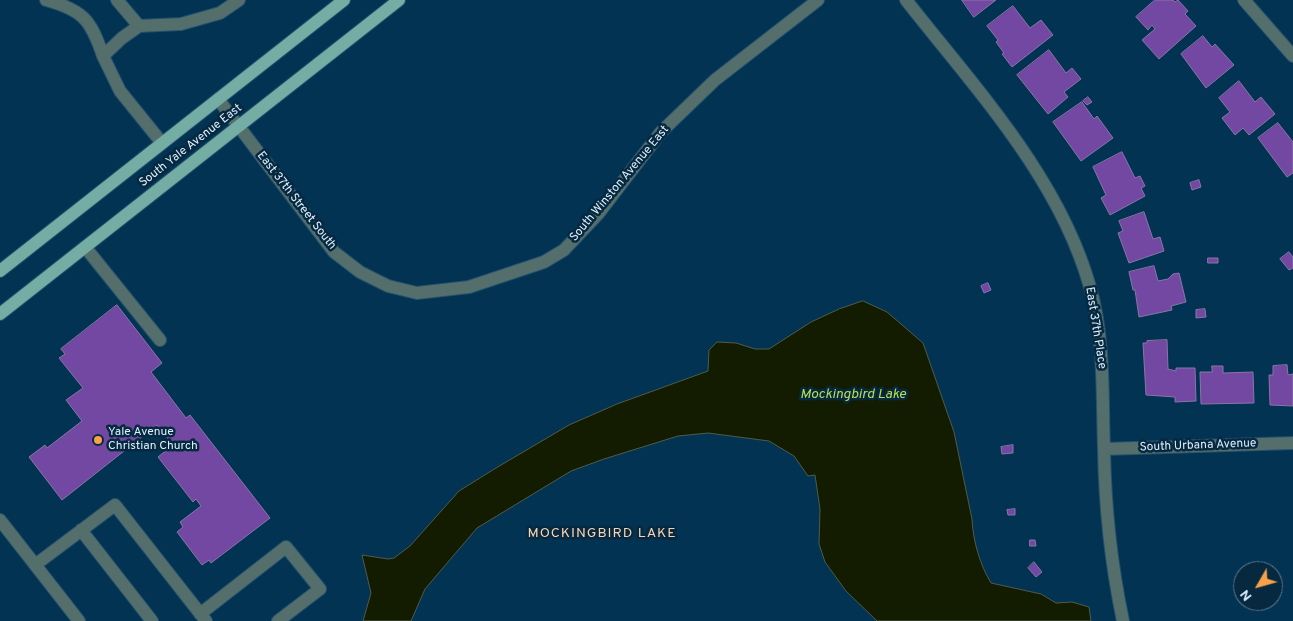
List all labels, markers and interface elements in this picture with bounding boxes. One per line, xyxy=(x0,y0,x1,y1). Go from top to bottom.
street label: South Yale Avenue East xyxy=(137,101,245,191)
street label: South Winston Avenue East xyxy=(567,123,673,245)
street label: East 37th Street South xyxy=(253,149,339,253)
street label: East 37th Place xyxy=(1081,286,1109,370)
water label: Mockingbird Lake xyxy=(800,387,906,403)
place label: Yale Avenue Christian Church xyxy=(108,426,198,454)
marker: Yale Avenue Christian Church xyxy=(92,434,104,446)
street label: South Urbana Avenue xyxy=(1139,437,1257,455)
district label: MOCKINGBIRD LAKE xyxy=(525,526,679,542)
north arrow xyxy=(1233,561,1283,611)
text: N xyxy=(1237,586,1256,604)

